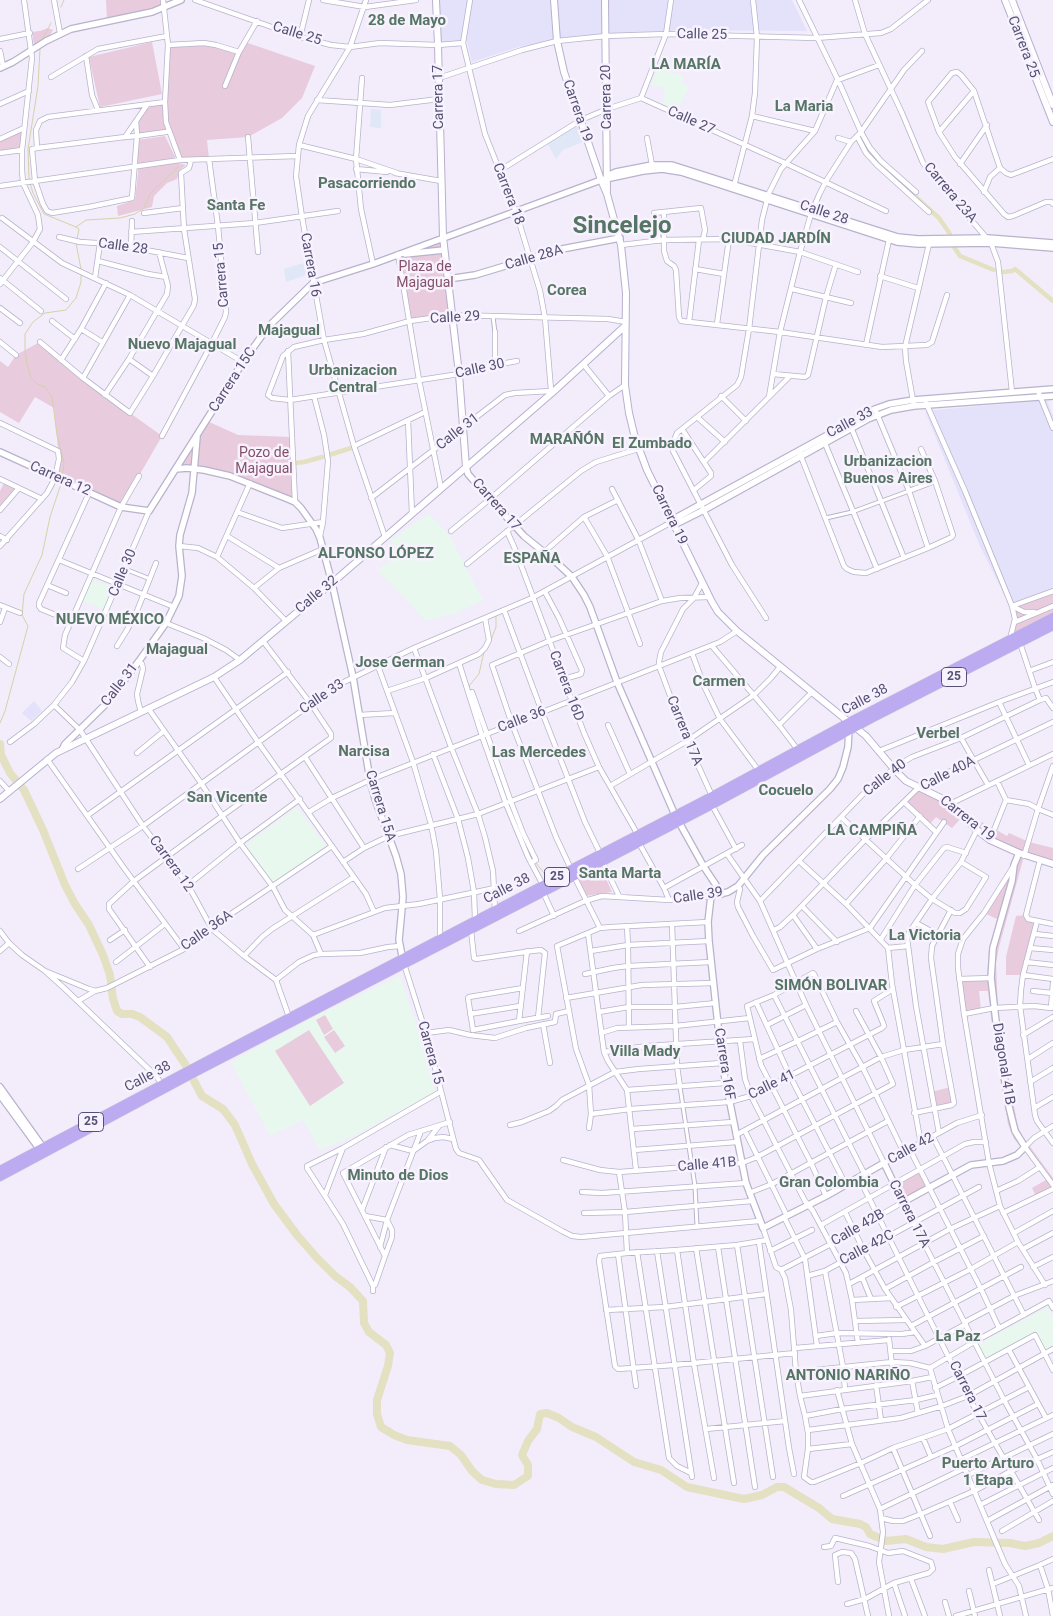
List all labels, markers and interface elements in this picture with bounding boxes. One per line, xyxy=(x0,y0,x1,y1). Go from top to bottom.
district label: 28 de Mayo xyxy=(368,12,446,30)
street label: Carrera 25 xyxy=(1004,14,1042,80)
street label: Calle 25 xyxy=(271,19,323,49)
street label: Calle 25 xyxy=(677,26,727,44)
district label: LA MARÍA xyxy=(651,56,721,74)
street label: Carrera 17 xyxy=(430,64,448,130)
street label: Carrera 20 xyxy=(598,64,616,130)
street label: Carrera 19 xyxy=(559,78,595,144)
district label: La Maria xyxy=(775,98,833,116)
street label: Calle 27 xyxy=(665,103,717,139)
street label: Carrera 23A xyxy=(920,159,980,227)
street label: Carrera 18 xyxy=(489,161,527,227)
district label: Pasacorriendo xyxy=(318,175,416,193)
district label: Santa Fe xyxy=(207,197,265,215)
street label: Calle 28 xyxy=(798,197,850,229)
district label: Sincelejo xyxy=(572,213,672,241)
district label: CIUDAD JARDÍN xyxy=(721,230,831,248)
street label: Carrera 16 xyxy=(296,232,324,298)
street label: Calle 28 xyxy=(97,235,149,259)
street label: Carrera 15 xyxy=(211,242,233,308)
street label: Calle 28A xyxy=(503,242,565,274)
park label: Plaza de Majagual xyxy=(396,259,454,292)
district label: Corea xyxy=(547,282,587,300)
street label: Calle 29 xyxy=(430,308,480,328)
district label: Majagual xyxy=(258,322,320,340)
district label: Nuevo Majagual xyxy=(128,336,236,354)
street label: Carrera 15C xyxy=(206,344,260,416)
street label: Calle 30 xyxy=(454,356,506,382)
district label: Urbanizacion Central xyxy=(309,362,397,397)
street label: Calle 33 xyxy=(824,404,876,442)
street label: Calle 31 xyxy=(433,410,483,454)
district label: MARAÑÓN xyxy=(530,431,604,449)
district label: El Zumbado xyxy=(612,435,692,453)
park label: Pozo de Majagual xyxy=(235,445,293,478)
district label: Urbanizacion Buenos Aires xyxy=(843,453,933,488)
street label: Carrera 12 xyxy=(27,458,93,500)
street label: Carrera 17 xyxy=(468,475,524,535)
street label: Carrera 19 xyxy=(647,482,691,548)
district label: ALFONSO LÓPEZ xyxy=(318,545,434,563)
street label: Calle 30 xyxy=(105,547,141,599)
district label: ESPAÑA xyxy=(503,550,561,568)
street label: Calle 32 xyxy=(292,572,342,618)
district label: NUEVO MÉXICO xyxy=(56,611,164,629)
district label: Majagual xyxy=(146,641,208,659)
street label: Carrera 16D xyxy=(545,648,587,724)
district label: Jose German xyxy=(355,654,445,672)
street label: Calle 31 xyxy=(98,660,142,710)
road number: 25 xyxy=(942,668,966,686)
district label: Carmen xyxy=(693,673,745,691)
street label: Calle 33 xyxy=(297,676,347,718)
street label: Calle 38 xyxy=(839,681,891,719)
street label: Carrera 17A xyxy=(662,694,706,768)
street label: Calle 36 xyxy=(496,703,548,737)
district label: Verbel xyxy=(916,725,960,743)
district label: Narcisa xyxy=(338,743,390,761)
district label: Las Mercedes xyxy=(492,744,586,762)
street label: Calle 40A xyxy=(918,753,978,795)
street label: Calle 40 xyxy=(860,756,910,800)
street label: Carrera 15A xyxy=(361,768,399,844)
district label: Cocuelo xyxy=(758,782,814,800)
district label: San Vicente xyxy=(187,789,267,807)
street label: Carrera 19 xyxy=(936,792,998,846)
district label: LA CAMPIÑA xyxy=(827,822,917,840)
street label: Carrera 12 xyxy=(145,833,197,895)
district label: Santa Marta xyxy=(579,865,661,883)
road number: 25 xyxy=(544,868,570,886)
street label: Calle 38 xyxy=(481,870,533,908)
street label: Calle 39 xyxy=(672,884,724,908)
street label: Calle 36A xyxy=(178,907,236,955)
district label: La Victoria xyxy=(889,927,961,945)
district label: SIMÓN BOLIVAR xyxy=(775,977,887,995)
street label: Carrera 15 xyxy=(413,1020,447,1086)
street label: Diagonal 41B xyxy=(988,1022,1018,1106)
street label: Carrera 16F xyxy=(710,1027,738,1101)
district label: Villa Mady xyxy=(610,1043,680,1061)
street label: Calle 38 xyxy=(122,1058,174,1096)
street label: Calle 41 xyxy=(746,1066,798,1104)
road number: 25 xyxy=(78,1112,104,1132)
street label: Calle 42 xyxy=(885,1129,937,1169)
street label: Calle 41B xyxy=(677,1154,737,1176)
district label: Minuto de Dios xyxy=(347,1167,449,1185)
district label: Gran Colombia xyxy=(779,1174,879,1192)
street label: Carrera 17A xyxy=(885,1177,933,1251)
street label: Calle 42B xyxy=(828,1206,888,1250)
street label: Calle 42C xyxy=(837,1227,897,1269)
district label: La Paz xyxy=(935,1328,981,1346)
street label: Carrera 17 xyxy=(945,1358,989,1424)
district label: ANTONIO NARIÑO xyxy=(786,1367,910,1385)
district label: Puerto Arturo 1 Etapa xyxy=(942,1455,1034,1490)

